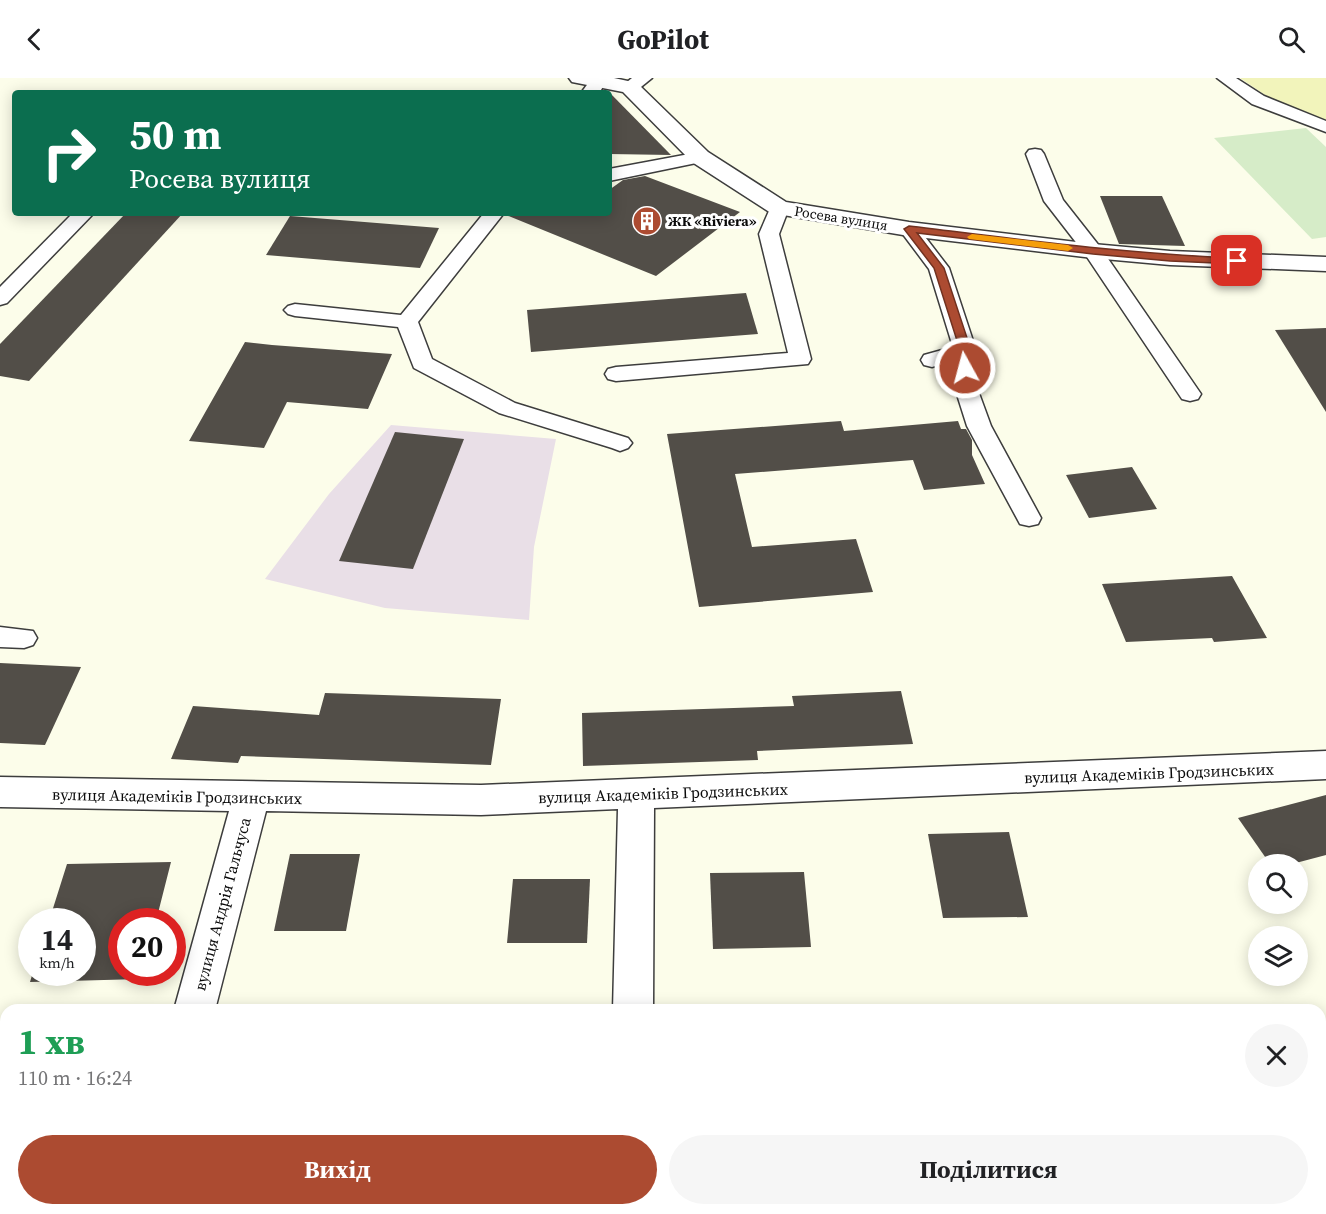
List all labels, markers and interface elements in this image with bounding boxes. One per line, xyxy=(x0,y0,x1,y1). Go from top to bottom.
text: GoPilot xyxy=(617,21,709,58)
icon: back xyxy=(18,23,51,56)
icon: search xyxy=(1275,23,1308,56)
text: 50 m xyxy=(129,105,222,163)
icon: right xyxy=(30,114,108,192)
text: Росева вулиця xyxy=(129,160,311,197)
street label: Росева вулиця xyxy=(793,201,889,235)
building icon: ЖК «Riviera» xyxy=(631,205,663,237)
place label: ЖК «Riviera» xyxy=(668,211,757,231)
pin xyxy=(1211,235,1262,286)
icon: arrive xyxy=(1220,244,1253,277)
position arrow xyxy=(933,336,997,400)
street label: вулиця Академіків Гродзинських xyxy=(1024,758,1275,788)
street label: вулиця Академіків Гродзинських xyxy=(538,778,789,808)
street label: вулиця Академіків Гродзинських xyxy=(52,783,303,809)
street label: вулиця Андрія Гальчуса xyxy=(188,814,256,993)
map controls xyxy=(1248,854,1308,986)
button: search xyxy=(1248,854,1308,914)
speed limit sign: 20 xyxy=(108,908,186,986)
text: 14 xyxy=(41,919,73,960)
button: layers xyxy=(1248,926,1308,986)
text: km/h xyxy=(39,952,75,973)
text: 1 хв xyxy=(18,1017,85,1066)
button: close xyxy=(1245,1024,1308,1087)
text: 110 m · 16:24 xyxy=(18,1064,132,1092)
button: Вихід xyxy=(18,1135,657,1204)
button: Поділитися xyxy=(669,1135,1308,1204)

